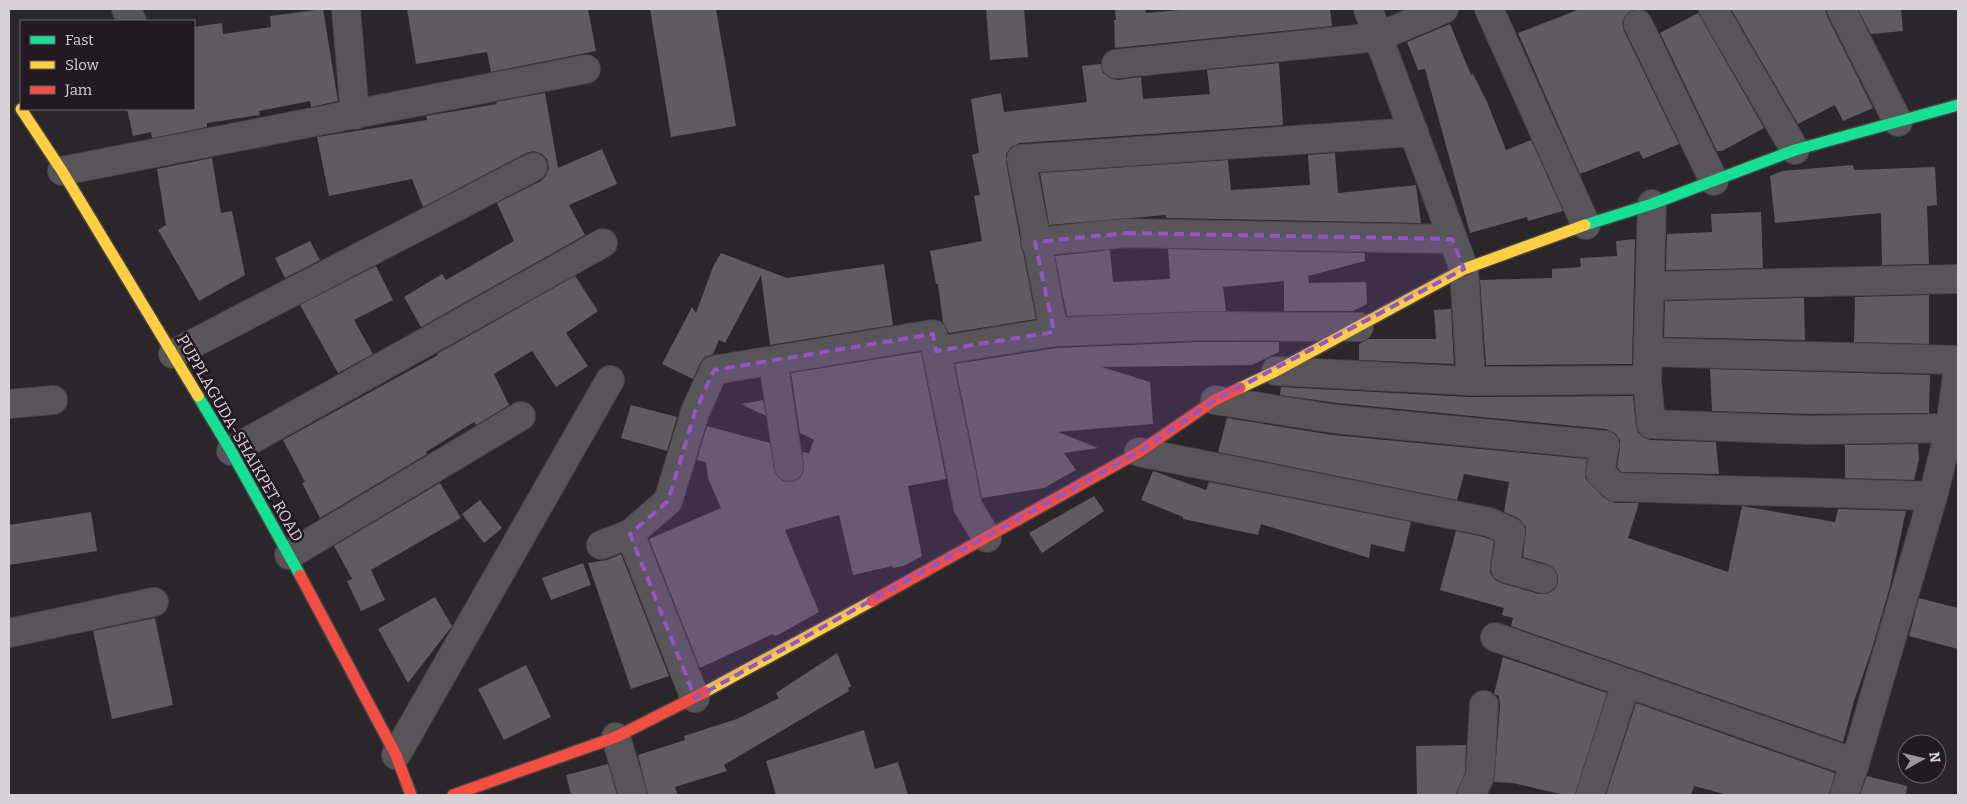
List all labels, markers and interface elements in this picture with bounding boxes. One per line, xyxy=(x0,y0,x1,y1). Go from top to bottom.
legend xyxy=(20,20,195,110)
text: Fast xyxy=(65,31,94,49)
text: Slow xyxy=(65,56,100,74)
text: Jam xyxy=(64,81,93,99)
street label: PUPPLAGUDA-SHAIKPET ROAD xyxy=(173,331,307,545)
north arrow xyxy=(1897,734,1947,784)
text: N xyxy=(1925,751,1944,764)

